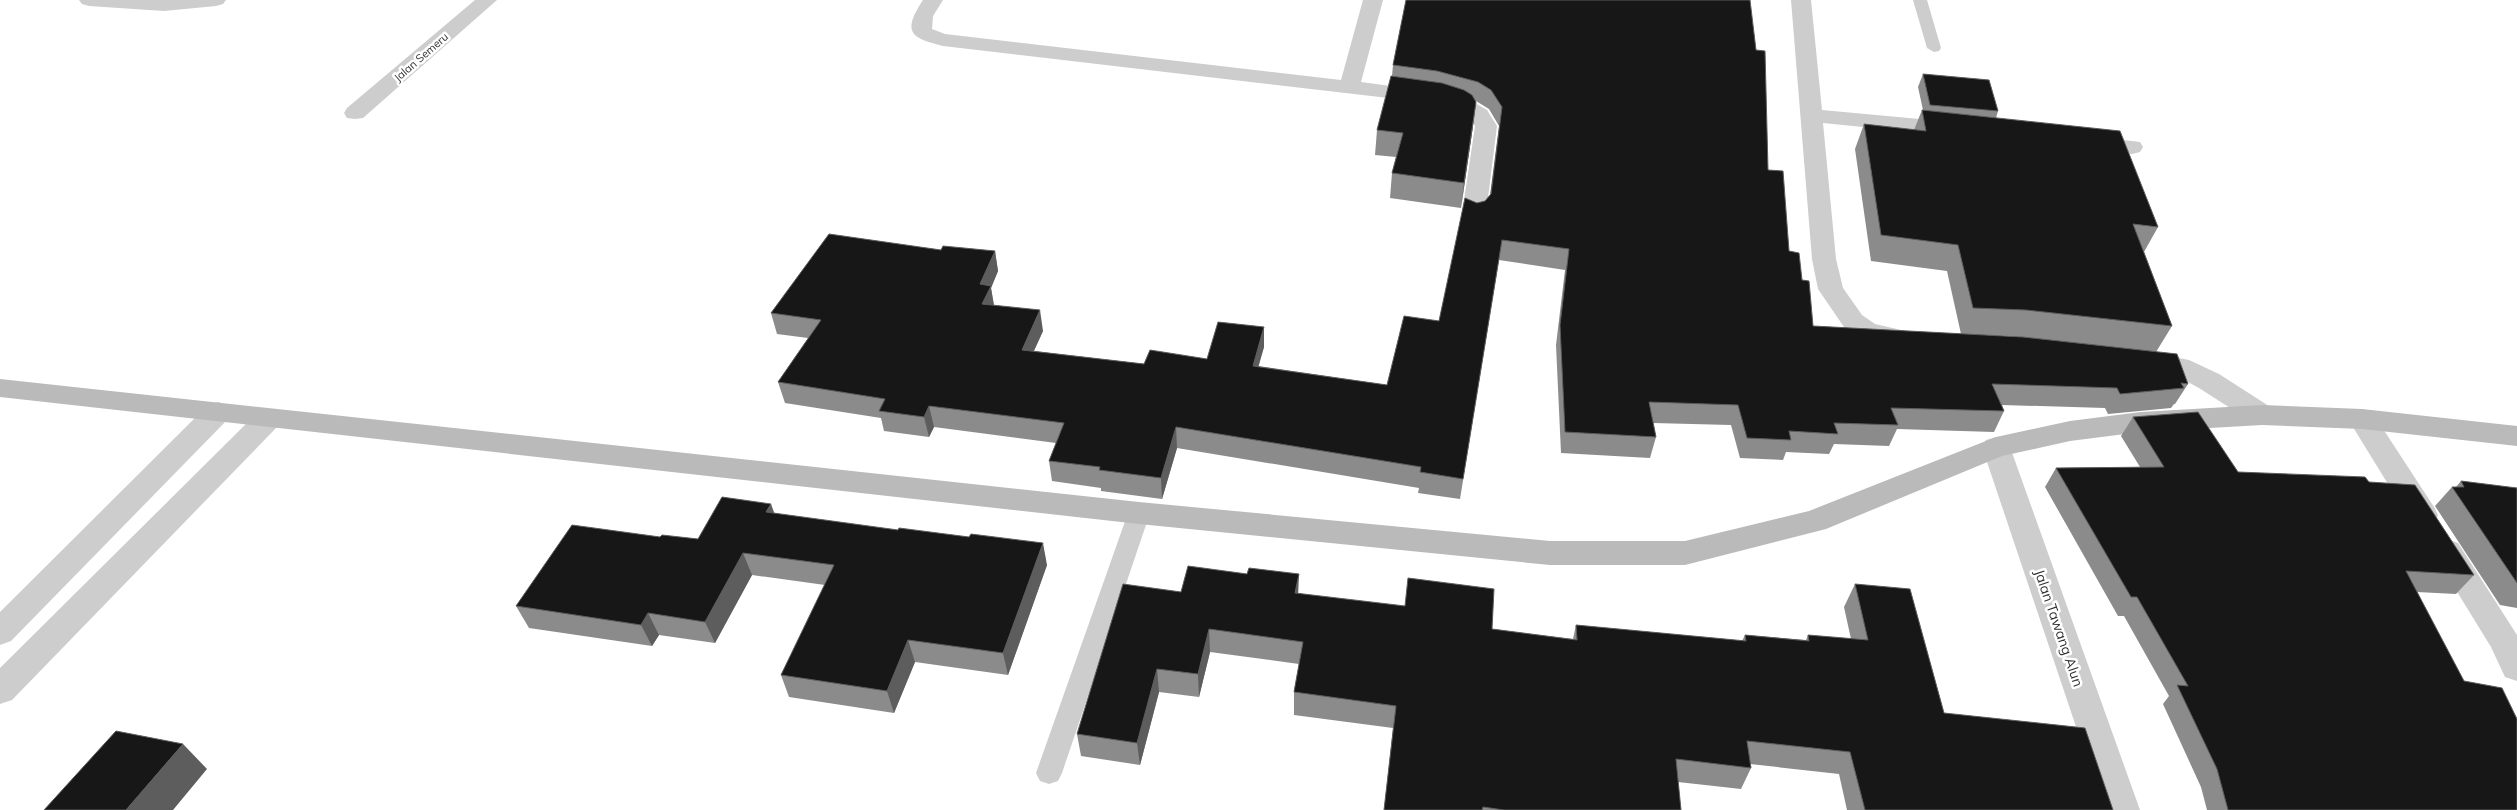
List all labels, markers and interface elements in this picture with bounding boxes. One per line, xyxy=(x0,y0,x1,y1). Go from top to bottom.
street label: Jalan Semeru xyxy=(391,30,451,84)
street label: Jalan Tawang Alun xyxy=(2030,567,2088,689)

